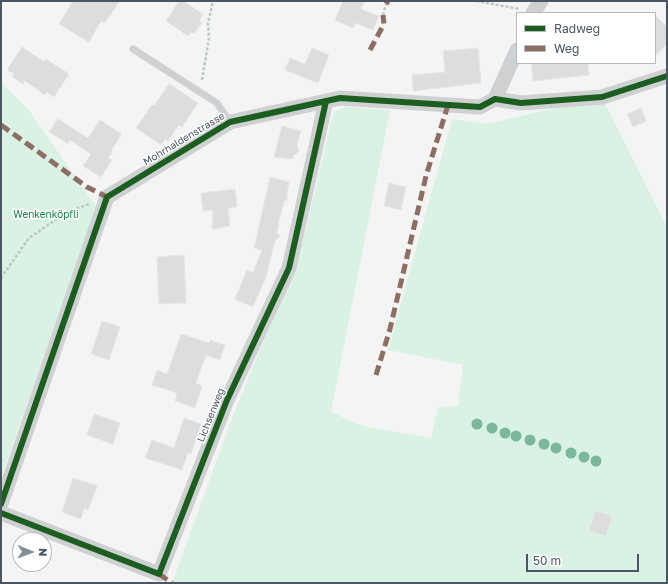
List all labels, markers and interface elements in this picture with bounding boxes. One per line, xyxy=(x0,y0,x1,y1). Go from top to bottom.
legend xyxy=(516,12,656,64)
text: Radweg xyxy=(554,21,600,36)
text: Weg xyxy=(554,41,579,56)
street label: Mohrhaldenstrasse xyxy=(141,110,227,168)
park label: Wenkenköpfli xyxy=(13,209,79,221)
street label: Lichsenweg xyxy=(195,386,227,444)
north arrow xyxy=(12,532,52,572)
scale bar xyxy=(528,546,641,572)
text: N xyxy=(37,548,50,557)
text: 50 m xyxy=(533,553,561,568)

